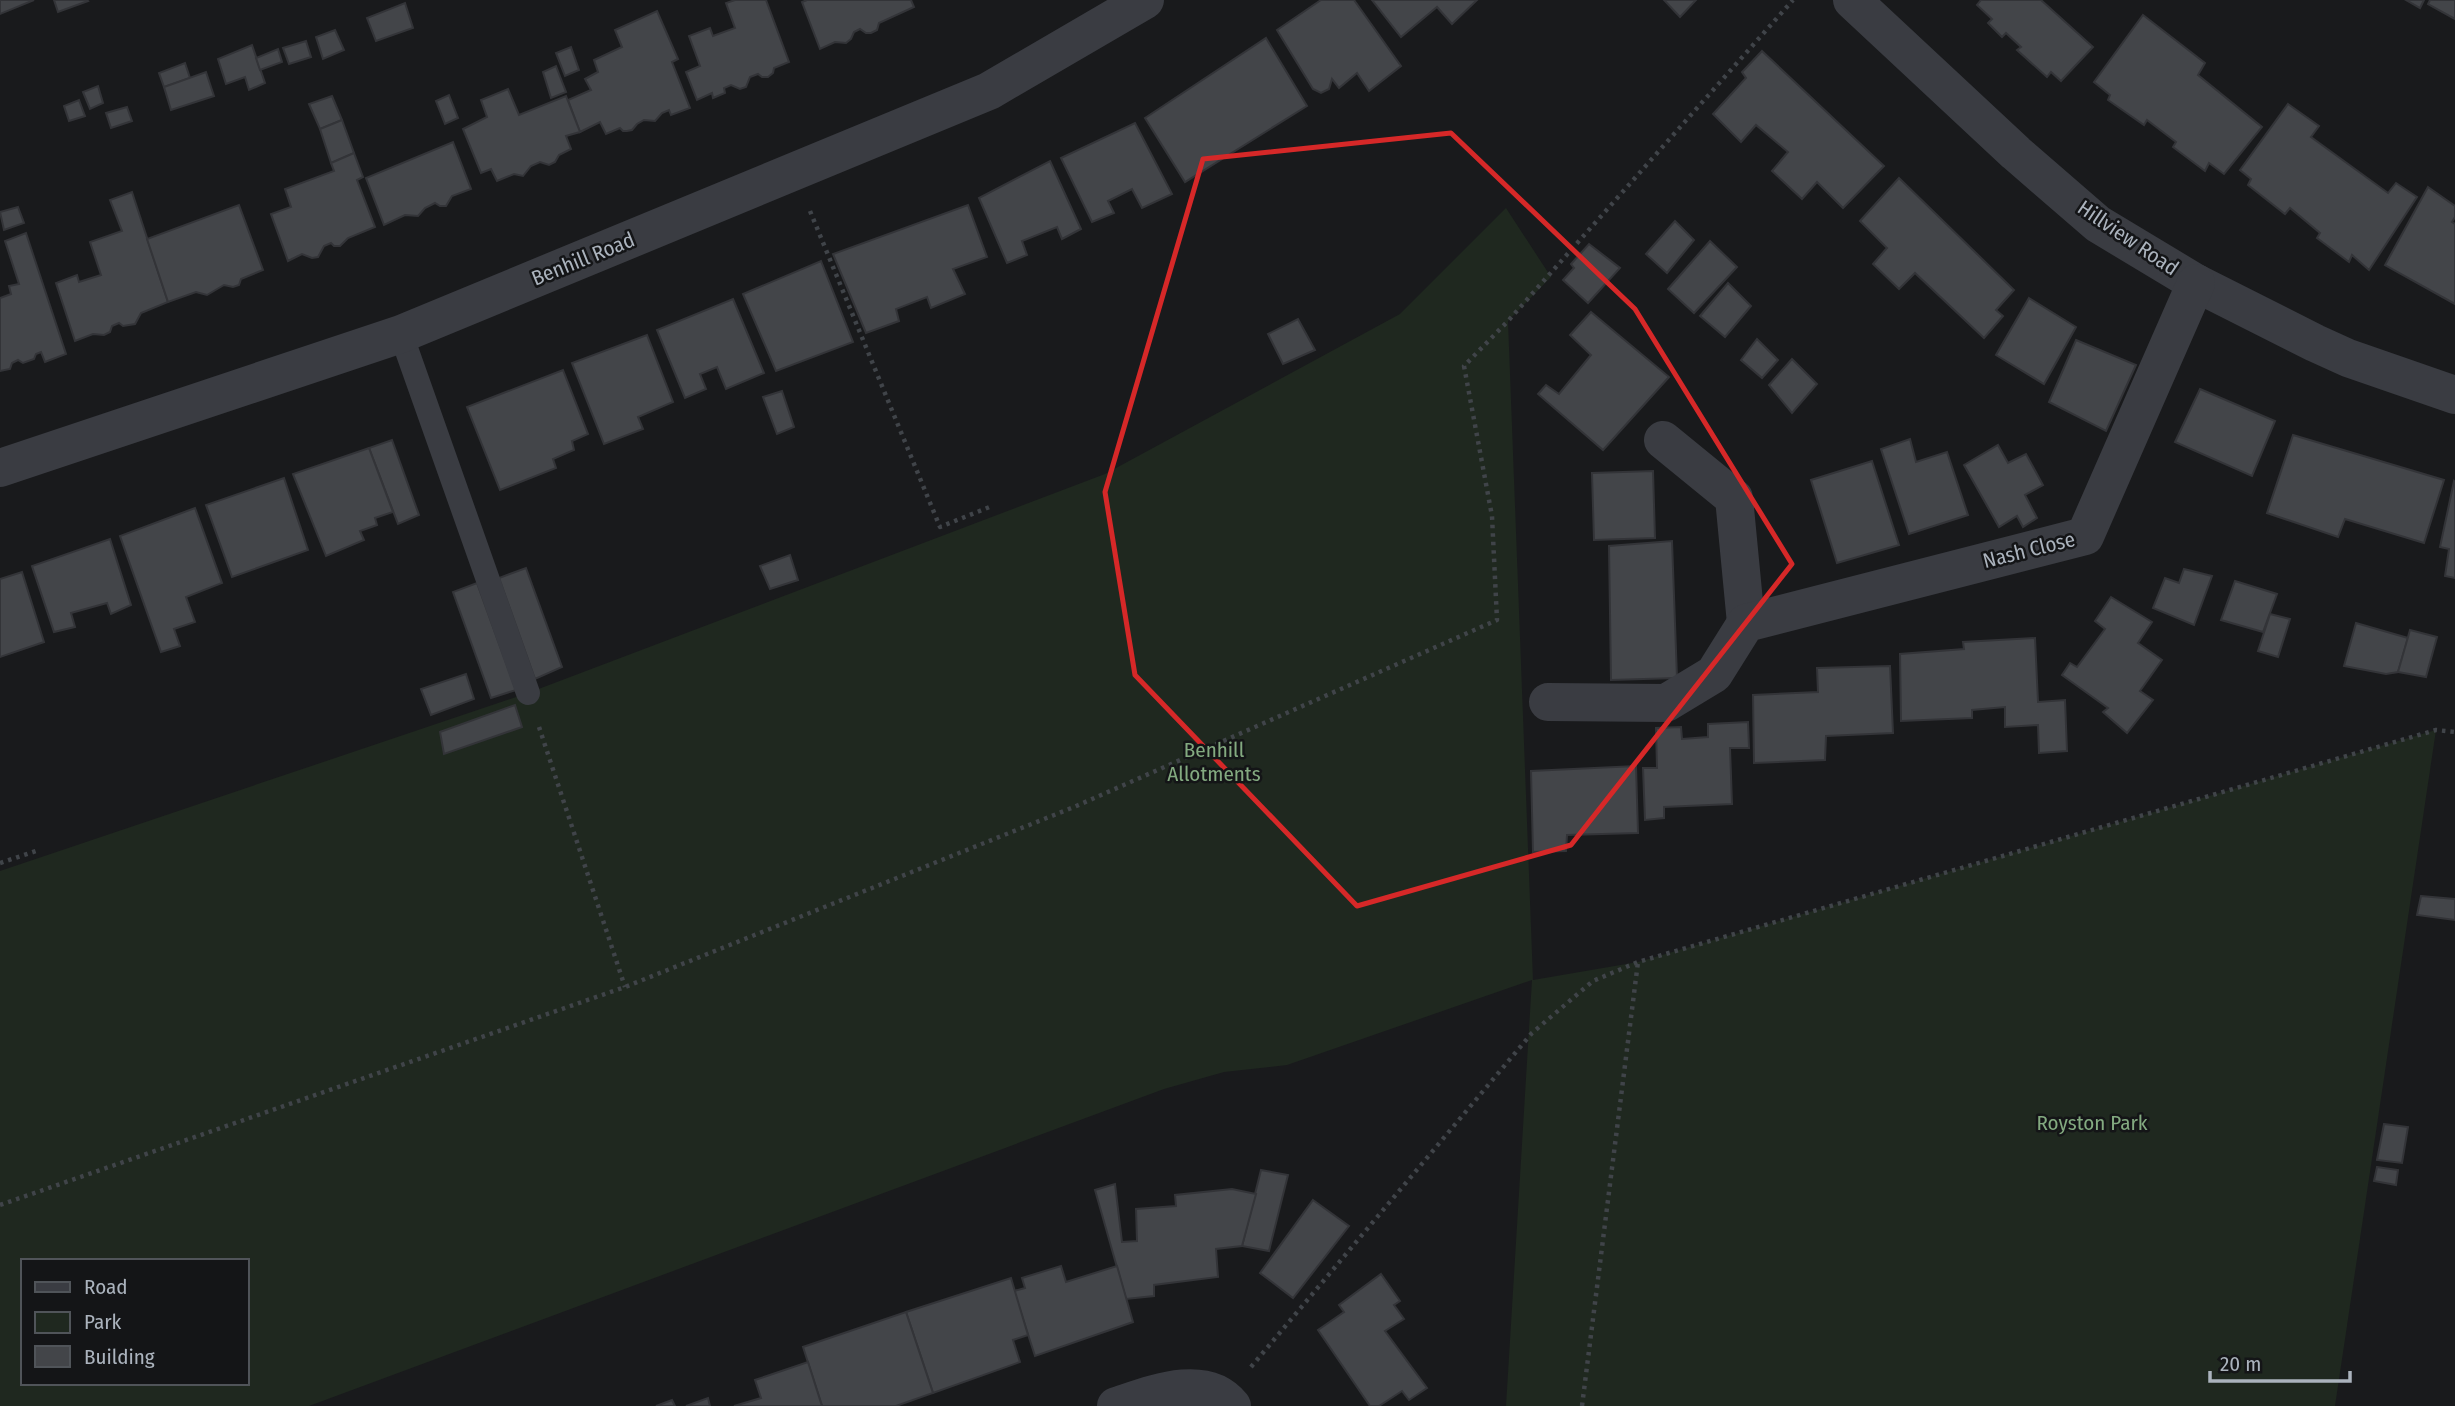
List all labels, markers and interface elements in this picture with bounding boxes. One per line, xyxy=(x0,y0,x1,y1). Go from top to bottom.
street label: Hillview Road xyxy=(2073,195,2183,281)
street label: Benhill Road xyxy=(528,227,638,291)
street label: Nash Close xyxy=(1980,526,2078,574)
park label: Benhill Allotments xyxy=(1167,737,1261,787)
park label: Royston Park xyxy=(2036,1110,2148,1136)
legend xyxy=(21,1259,248,1385)
text: Road xyxy=(84,1274,128,1300)
text: Park xyxy=(84,1309,122,1335)
scale bar xyxy=(2210,1340,2350,1384)
text: Building xyxy=(84,1344,155,1370)
text: 20 m xyxy=(2220,1351,2261,1377)

